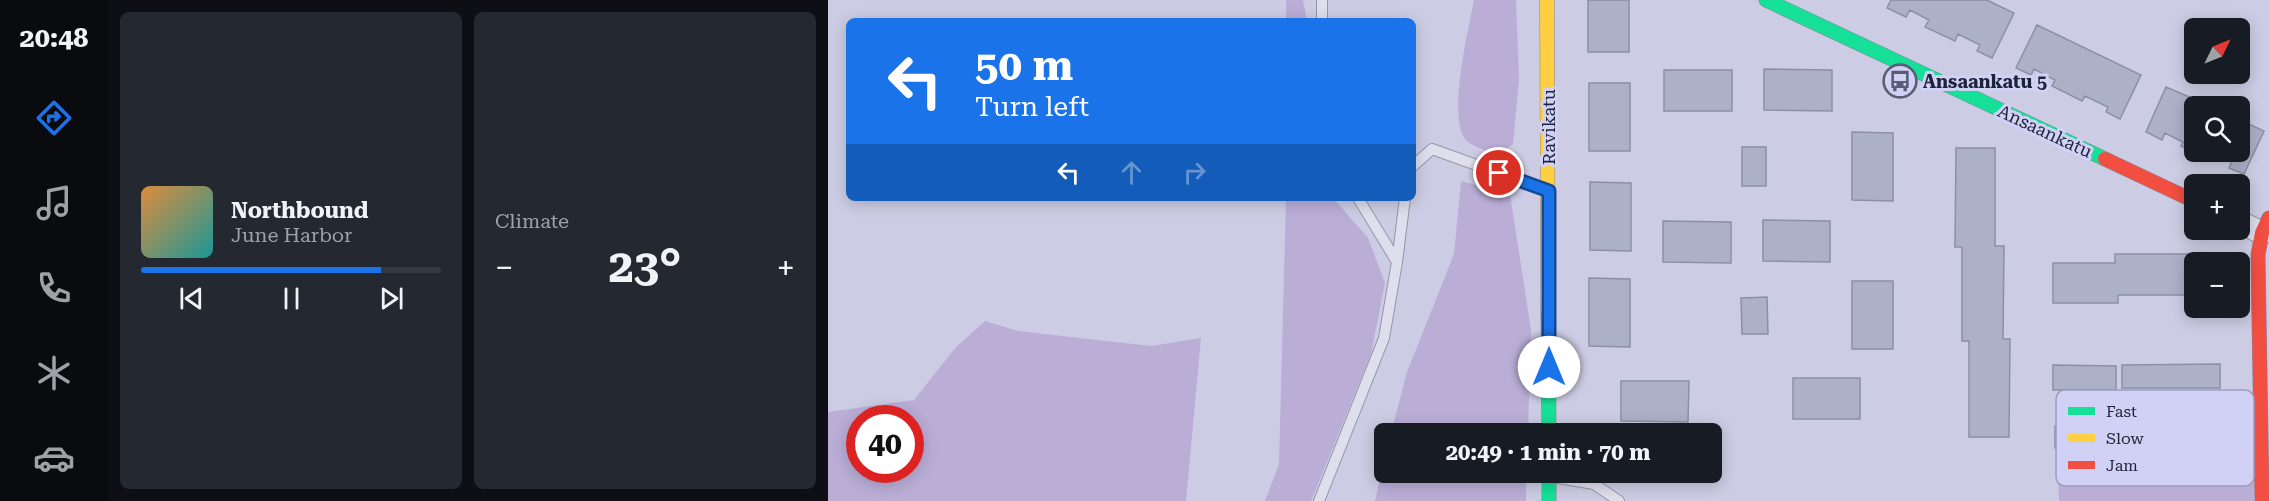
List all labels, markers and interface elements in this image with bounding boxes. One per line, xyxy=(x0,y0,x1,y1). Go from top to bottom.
north arrow xyxy=(2184,18,2250,84)
map controls xyxy=(2184,18,2250,318)
text: 20:48 xyxy=(20,22,88,54)
text: 50 m xyxy=(975,41,1073,90)
icon: left xyxy=(876,42,954,120)
bus stop icon: Ansaankatu 5 xyxy=(1882,63,1918,99)
place label: Ansaankatu 5 xyxy=(1923,71,2047,92)
street label: Ravikatu xyxy=(1538,89,1559,165)
text: Turn left xyxy=(975,91,1089,123)
button: search xyxy=(2184,96,2250,162)
icon: directions xyxy=(33,97,75,139)
street label: Ansaankatu xyxy=(1995,100,2095,162)
pin xyxy=(1473,147,1524,198)
icon: left xyxy=(1052,156,1085,189)
icon: ahead xyxy=(1115,156,1148,189)
icon: right xyxy=(1178,156,1211,189)
icon: arrive xyxy=(1482,156,1515,189)
button: + xyxy=(2184,174,2250,240)
icon: music xyxy=(33,182,75,224)
text: Northbound xyxy=(231,198,369,223)
text: Climate xyxy=(495,209,569,233)
text: June Harbor xyxy=(231,223,352,247)
text: 23° xyxy=(609,240,681,293)
text: − xyxy=(495,248,513,287)
text: + xyxy=(777,248,795,287)
button: − xyxy=(2184,252,2250,318)
icon: phone xyxy=(33,267,75,309)
icon: previous xyxy=(175,282,208,315)
icon: pause xyxy=(275,282,308,315)
icon: next xyxy=(375,282,408,315)
position arrow xyxy=(1517,335,1581,399)
icon: climate xyxy=(33,352,75,394)
legend xyxy=(2056,390,2254,486)
text: Fast xyxy=(2106,402,2137,421)
speed limit sign: 40 xyxy=(846,405,924,483)
text: Slow xyxy=(2106,429,2144,448)
icon: car xyxy=(33,437,75,479)
text: 20:49 · 1 min · 70 m xyxy=(1446,440,1650,465)
text: Jam xyxy=(2106,456,2138,475)

